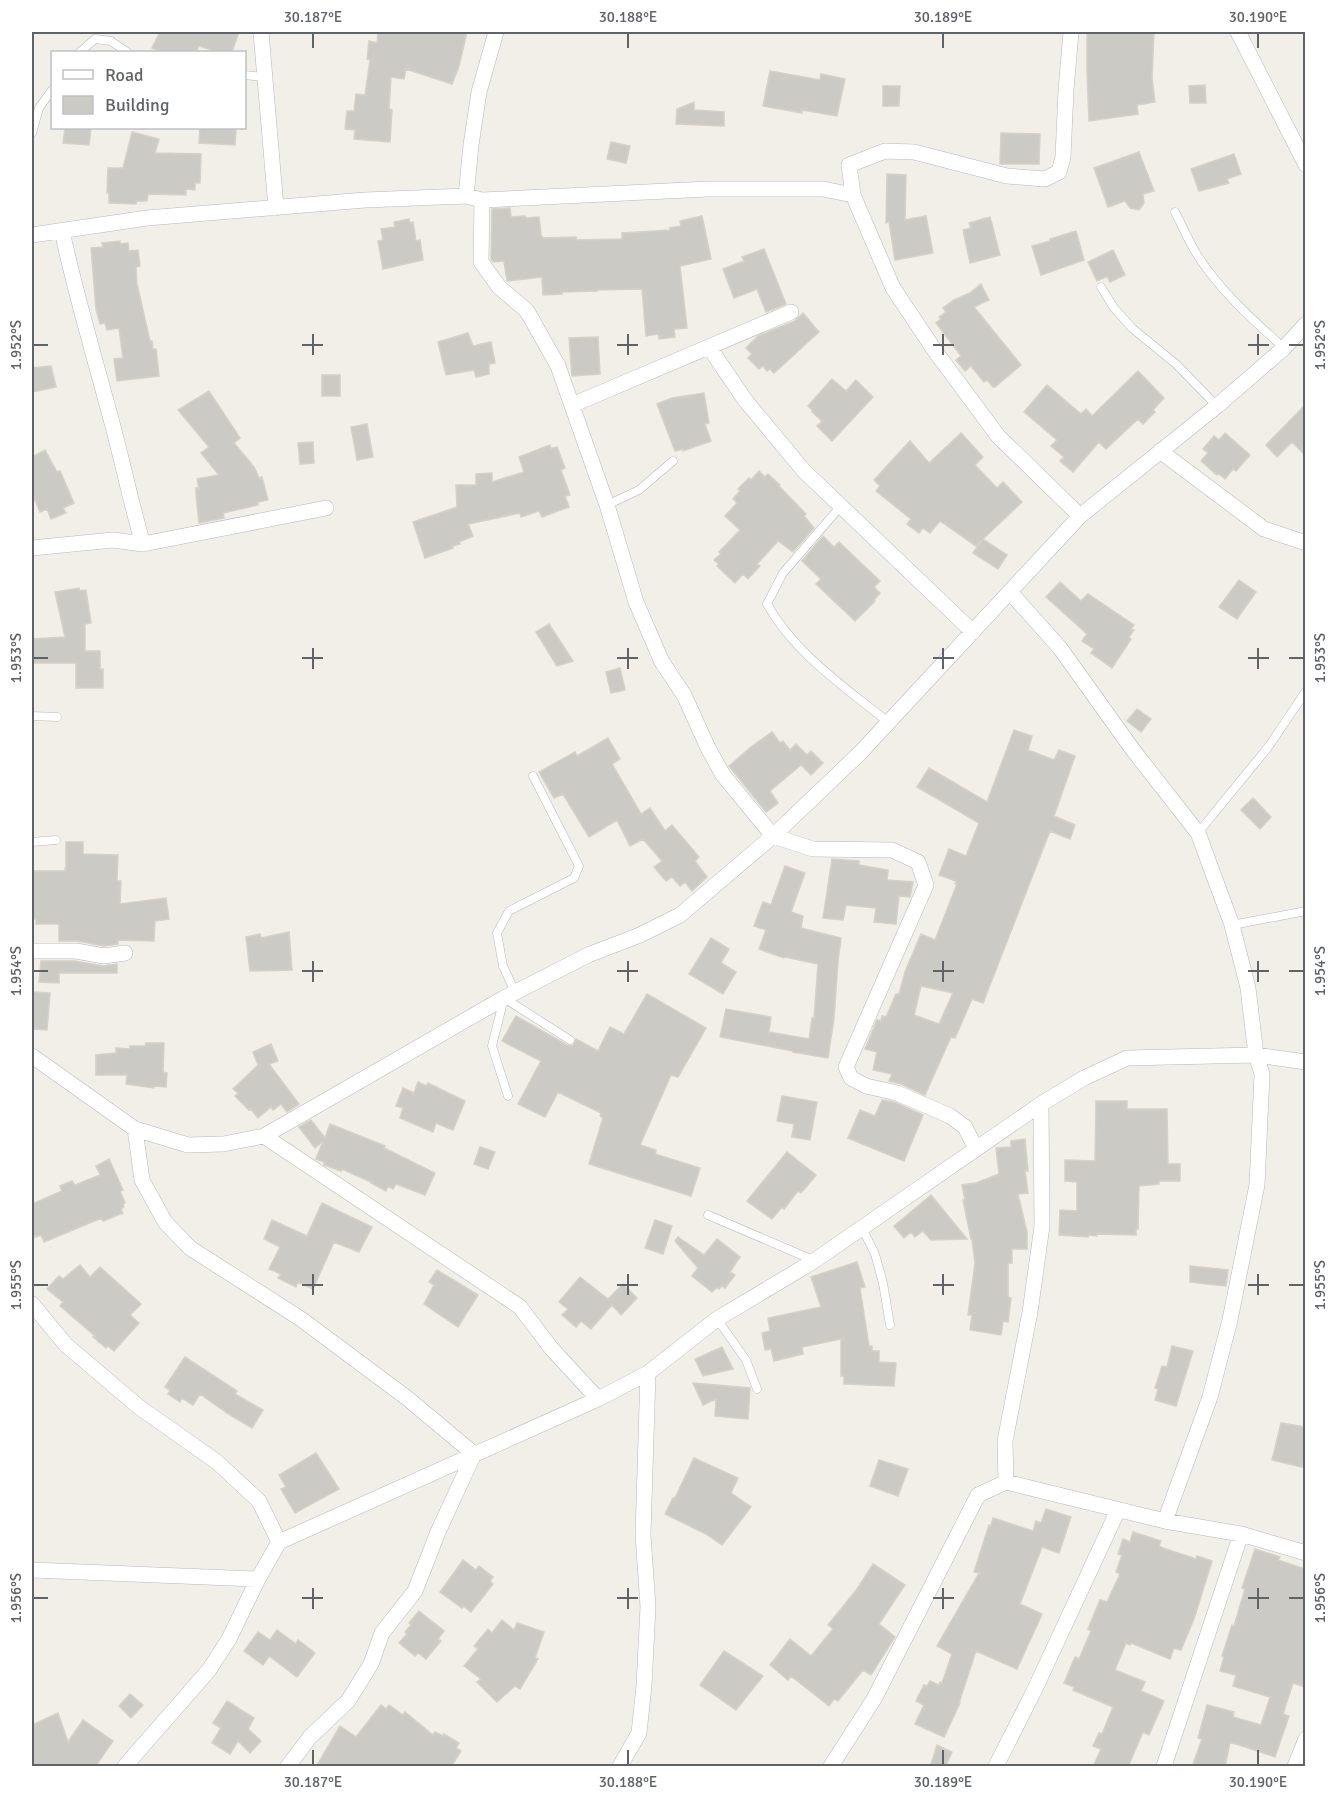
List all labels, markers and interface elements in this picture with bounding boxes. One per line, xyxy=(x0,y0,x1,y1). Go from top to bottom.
text: 30.187°E xyxy=(284,8,342,26)
text: 30.188°E xyxy=(599,8,657,26)
text: 30.189°E xyxy=(914,8,972,26)
text: 30.190°E xyxy=(1229,8,1287,26)
legend xyxy=(51,51,246,129)
text: Road xyxy=(105,64,144,86)
text: Building xyxy=(105,94,169,116)
text: 1.952°S xyxy=(7,320,25,370)
text: 1.952°S xyxy=(1311,320,1329,370)
text: 1.953°S xyxy=(7,633,25,683)
text: 1.953°S xyxy=(1311,633,1329,683)
text: 1.954°S xyxy=(7,946,25,996)
text: 1.954°S xyxy=(1311,946,1329,996)
text: 1.955°S xyxy=(7,1260,25,1310)
text: 1.955°S xyxy=(1311,1260,1329,1310)
text: 1.956°S xyxy=(7,1573,25,1623)
text: 1.956°S xyxy=(1311,1573,1329,1623)
text: 30.187°E xyxy=(284,1773,342,1791)
text: 30.188°E xyxy=(599,1773,657,1791)
text: 30.189°E xyxy=(914,1773,972,1791)
text: 30.190°E xyxy=(1229,1773,1287,1791)

